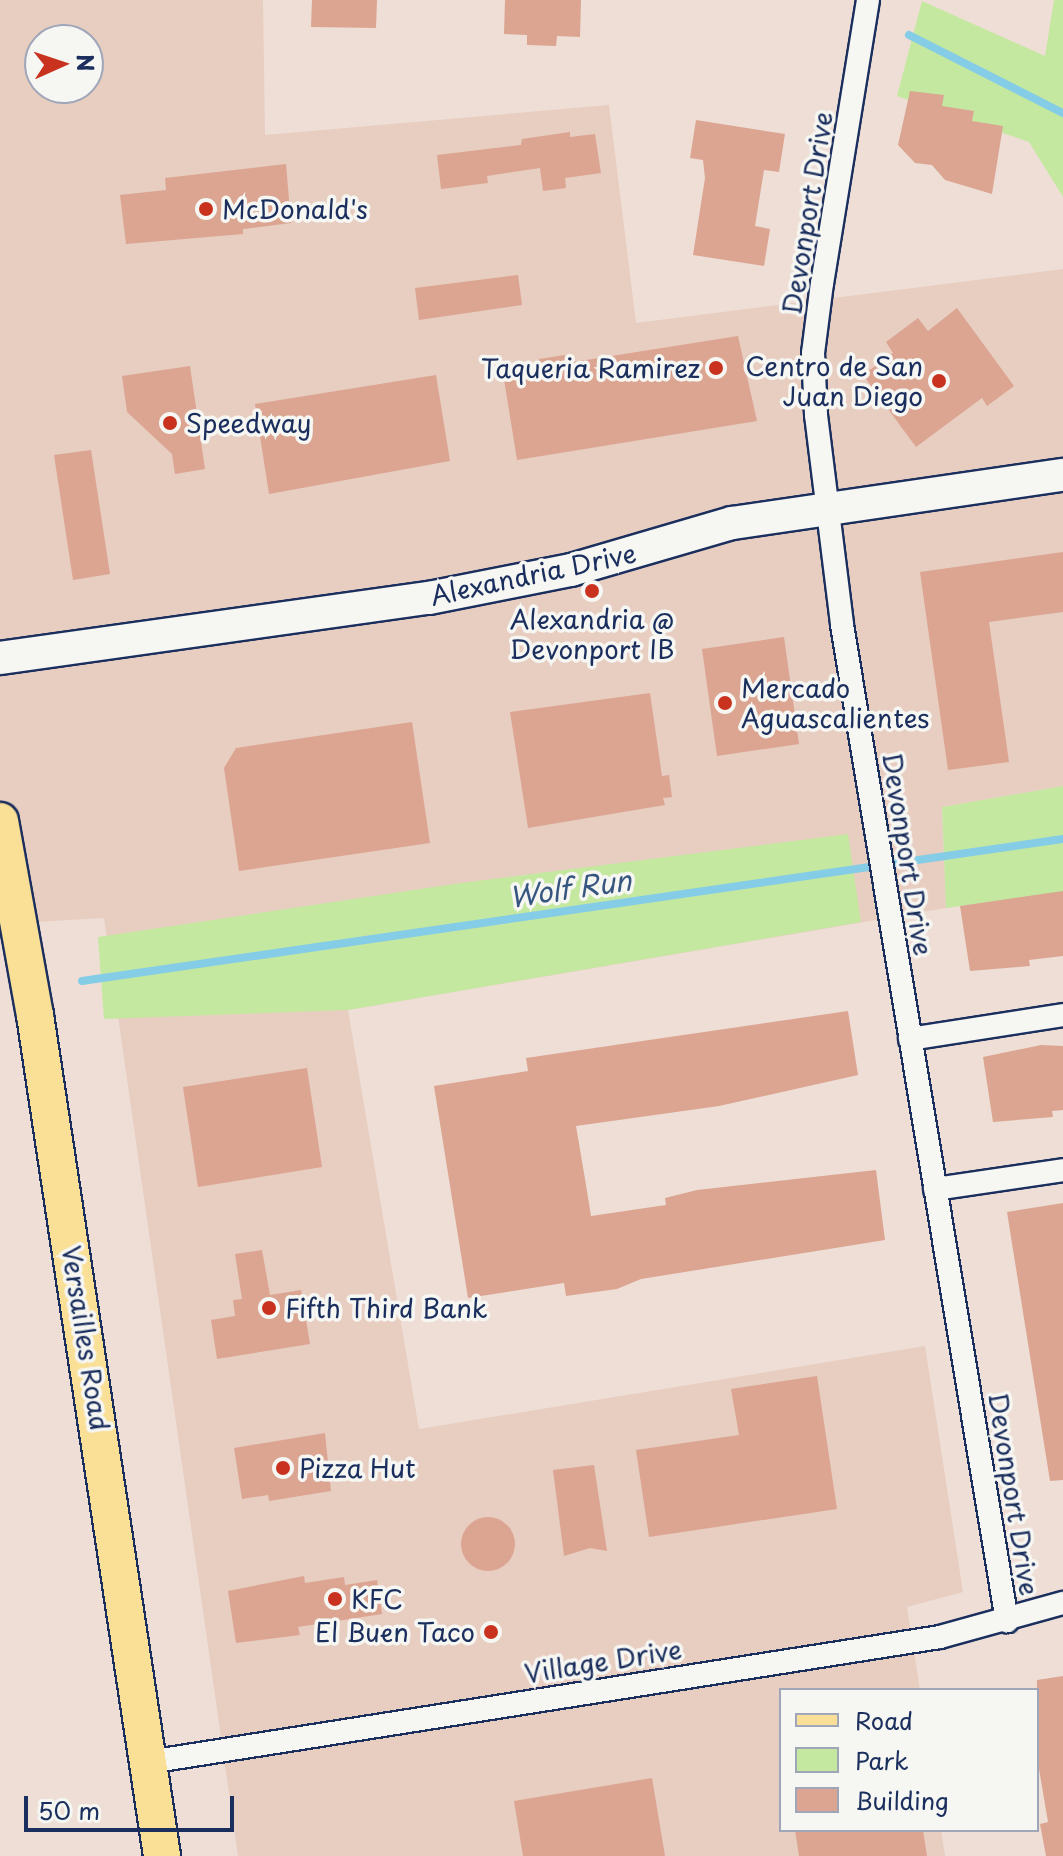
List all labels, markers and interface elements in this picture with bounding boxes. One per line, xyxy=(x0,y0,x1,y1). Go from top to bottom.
north arrow xyxy=(24,24,104,104)
text: N xyxy=(70,53,103,72)
street label: Devonport Drive xyxy=(775,109,839,317)
place label: McDonald's xyxy=(222,193,368,225)
marker: McDonald's xyxy=(197,200,215,218)
place label: Centro de San Juan Diego xyxy=(744,350,923,412)
place label: Taqueria Ramirez xyxy=(481,352,700,384)
marker: Taqueria Ramirez xyxy=(707,359,725,377)
marker: Centro de San Juan Diego xyxy=(930,372,948,390)
place label: Speedway xyxy=(186,407,311,439)
marker: Speedway xyxy=(161,414,179,432)
street label: Alexandria Drive xyxy=(426,537,640,611)
marker: Alexandria @ Devonport IB xyxy=(583,582,601,600)
place label: Alexandria @ Devonport IB xyxy=(509,603,675,664)
place label: Mercado Aguascalientes xyxy=(741,672,929,734)
marker: Mercado Aguascalientes xyxy=(716,694,734,712)
street label: Devonport Drive xyxy=(876,750,940,958)
water label: Wolf Run xyxy=(507,863,633,913)
street label: Versailles Road xyxy=(56,1243,116,1433)
place label: Fifth Third Bank xyxy=(285,1292,492,1324)
marker: Fifth Third Bank xyxy=(260,1299,278,1317)
street label: Devonport Drive xyxy=(982,1390,1046,1598)
place label: Pizza Hut xyxy=(299,1452,417,1484)
marker: Pizza Hut xyxy=(274,1459,292,1477)
place label: KFC xyxy=(351,1583,403,1615)
marker: KFC xyxy=(326,1590,344,1608)
place label: El Buen Taco xyxy=(311,1616,475,1648)
marker: El Buen Taco xyxy=(482,1623,500,1641)
street label: Village Drive xyxy=(522,1633,684,1689)
legend xyxy=(779,1688,1039,1832)
text: Road xyxy=(855,1702,913,1738)
text: Park xyxy=(855,1742,909,1778)
scale bar xyxy=(28,1780,238,1830)
text: Building xyxy=(855,1782,949,1818)
text: 50 m xyxy=(38,1792,100,1828)

